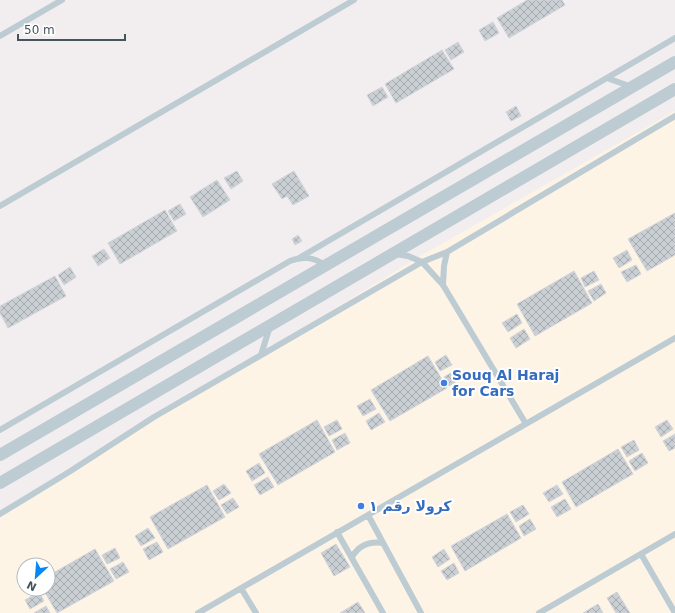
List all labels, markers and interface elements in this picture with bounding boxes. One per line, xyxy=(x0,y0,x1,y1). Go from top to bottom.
scale bar xyxy=(18,16,125,42)
text: 50 m xyxy=(24,23,55,37)
place label: Souq Al Haraj for Cars xyxy=(452,367,559,399)
marker: Souq Al Haraj for Cars xyxy=(439,378,449,388)
place label: كرولا رقم ١ xyxy=(369,498,452,515)
marker: كرولا رقم ١ xyxy=(356,501,366,511)
north arrow xyxy=(16,557,56,597)
text: N xyxy=(25,578,39,593)

